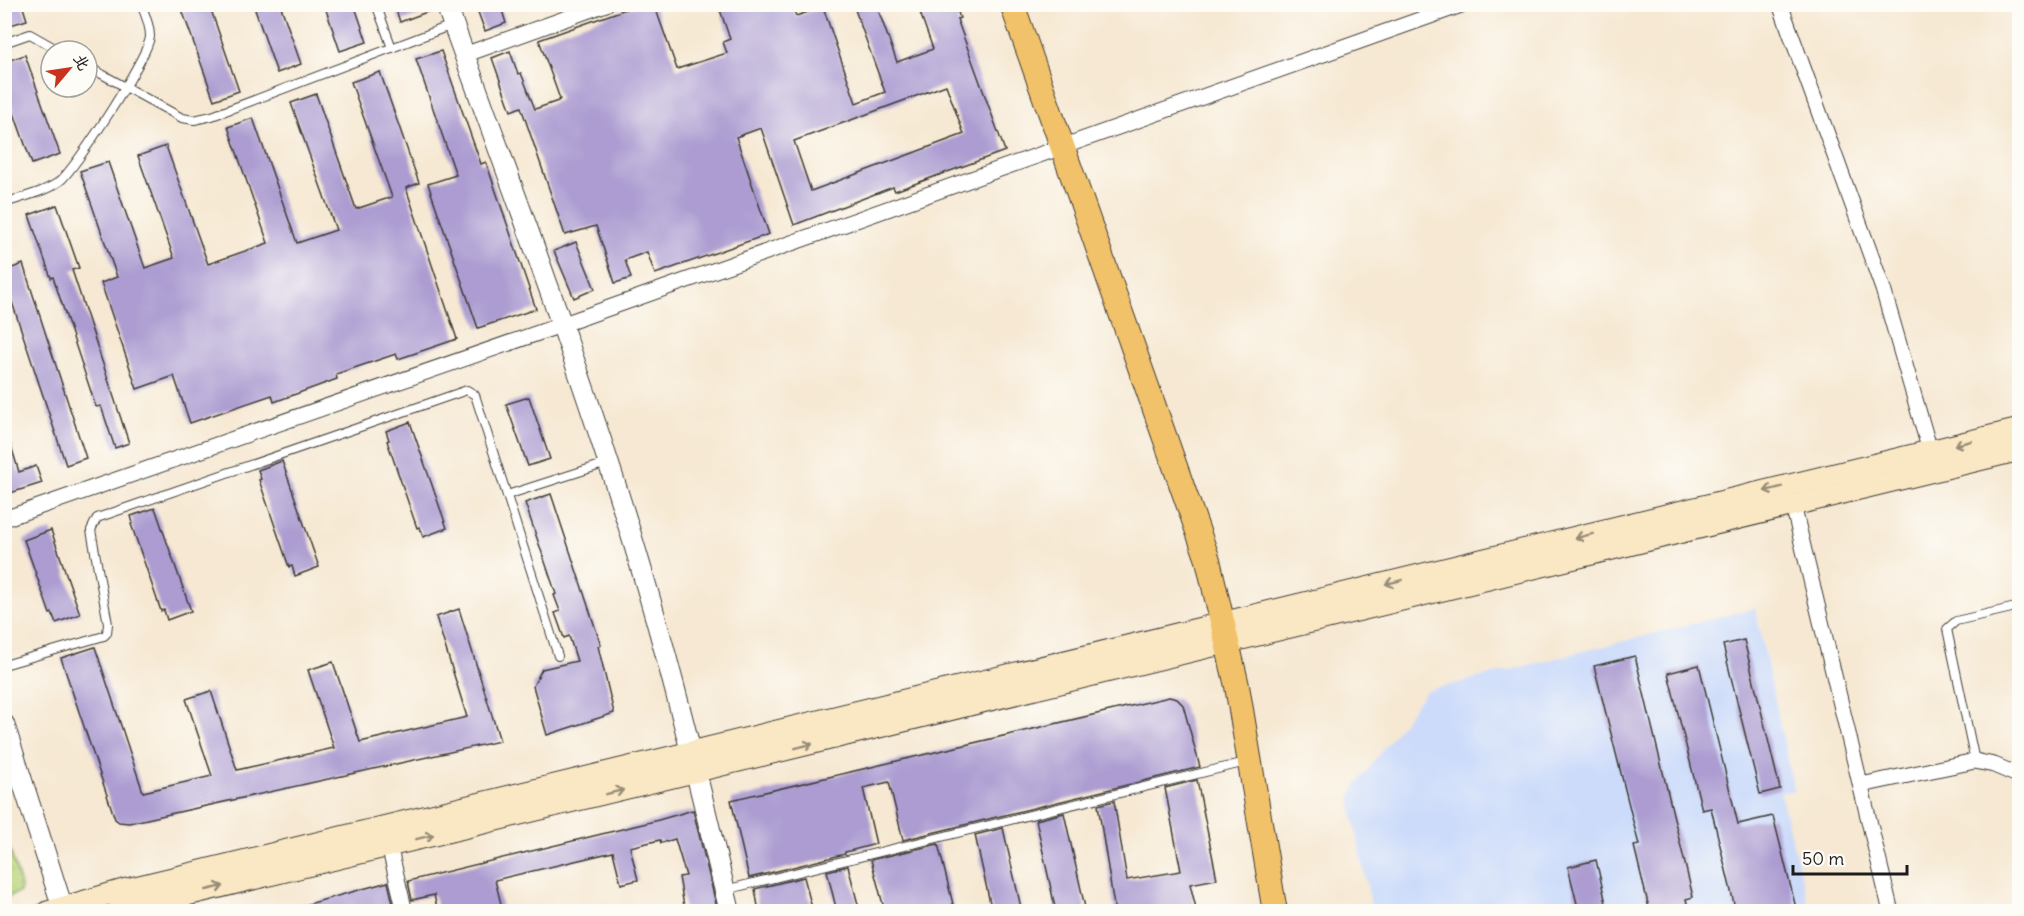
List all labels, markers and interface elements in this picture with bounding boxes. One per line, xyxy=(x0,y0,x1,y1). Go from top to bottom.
north arrow xyxy=(39,39,99,99)
text: 北 xyxy=(69,50,95,74)
one-way arrow xyxy=(1953,438,1972,450)
one-way arrow xyxy=(1764,484,1783,496)
one-way arrow xyxy=(1575,530,1594,542)
one-way arrow xyxy=(1385,576,1404,588)
one-way arrow xyxy=(794,739,813,751)
one-way arrow xyxy=(605,785,624,797)
one-way arrow xyxy=(415,831,434,843)
scale bar xyxy=(1793,838,1907,876)
text: 50 m xyxy=(1802,847,1844,870)
one-way arrow xyxy=(205,881,224,893)

